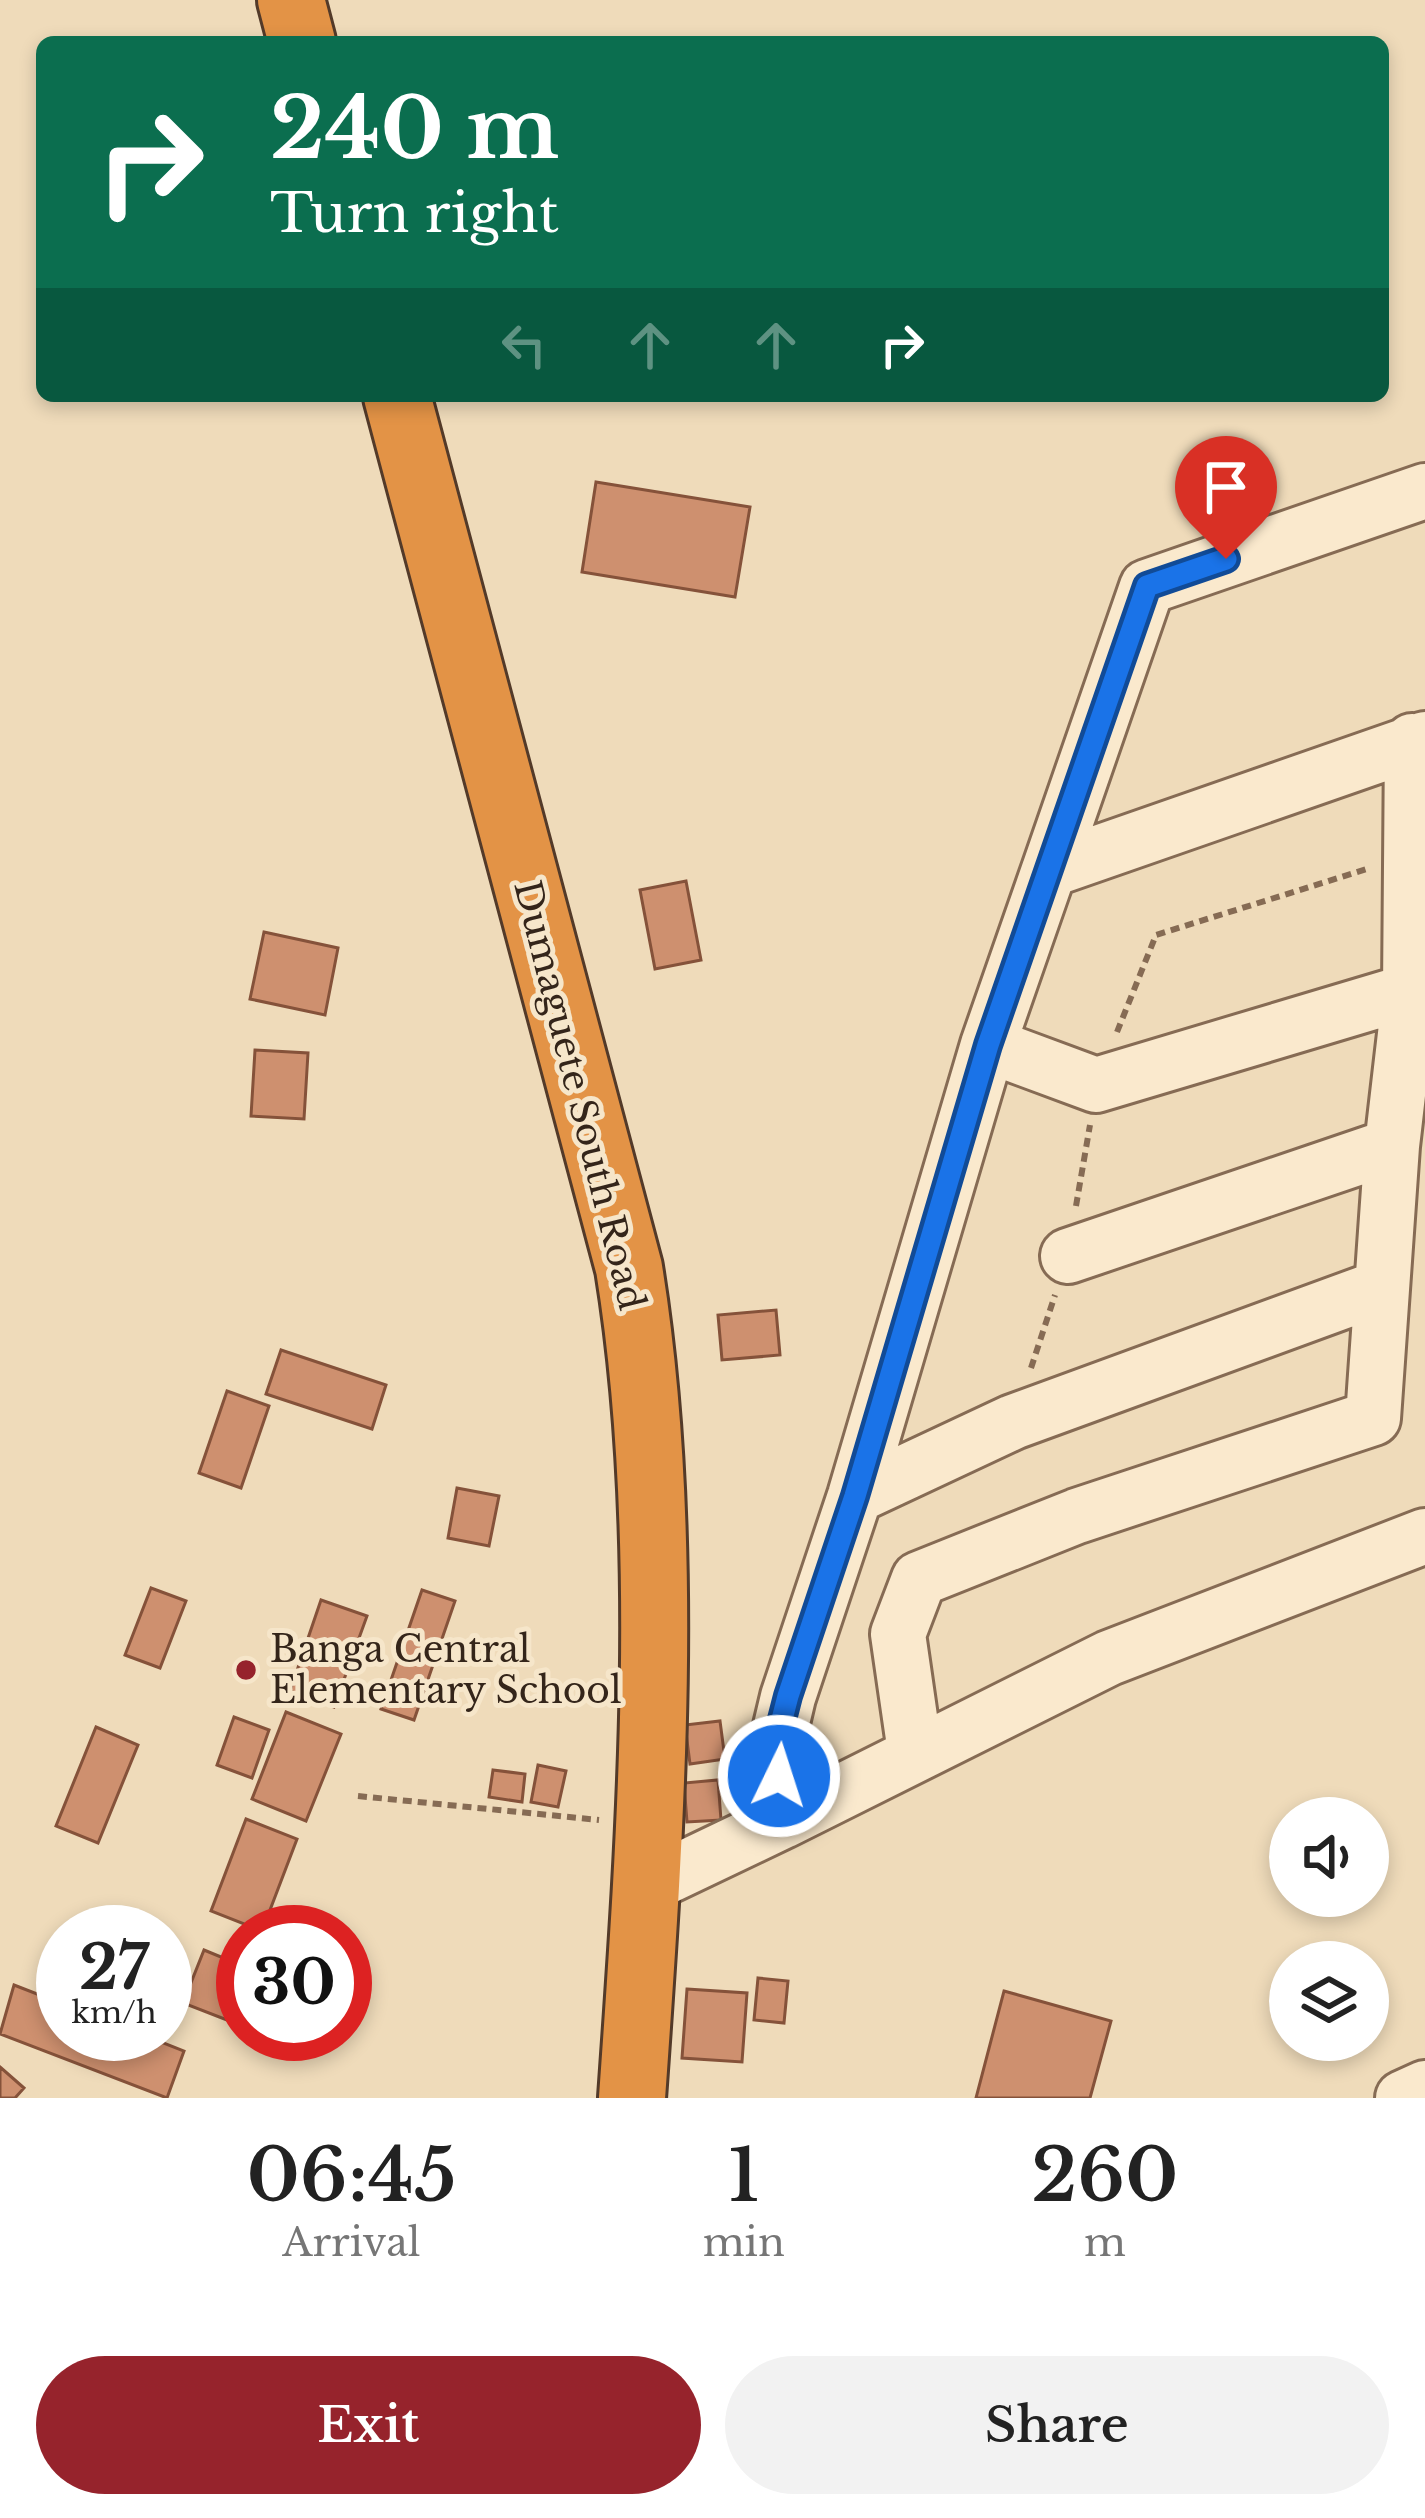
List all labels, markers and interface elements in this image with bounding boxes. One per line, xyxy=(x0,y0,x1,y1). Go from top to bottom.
text: 240 m xyxy=(270,77,559,181)
icon: right xyxy=(72,84,228,240)
text: Turn right xyxy=(270,180,559,247)
icon: left xyxy=(491,312,557,378)
icon: ahead xyxy=(617,312,683,378)
icon: ahead xyxy=(743,312,809,378)
icon: right xyxy=(869,312,935,378)
pin xyxy=(1175,436,1277,559)
icon: arrive xyxy=(1193,454,1259,520)
street label: Dumaguete South Road xyxy=(504,876,655,1314)
place label: Banga Central Elementary School xyxy=(270,1627,622,1713)
marker: Banga Central Elementary School xyxy=(233,1657,259,1683)
position arrow xyxy=(716,1713,842,1839)
map controls xyxy=(1269,1797,1389,2061)
button: sound xyxy=(1269,1797,1389,1917)
speed limit sign: 30 xyxy=(216,1905,372,2061)
text: 27 xyxy=(79,1931,149,2005)
button: layers xyxy=(1269,1941,1389,2061)
text: km/h xyxy=(71,1994,157,2031)
text: 06:45 xyxy=(246,2131,456,2220)
text: 1 xyxy=(728,2131,760,2220)
text: 260 xyxy=(1031,2131,1179,2220)
text: Arrival xyxy=(282,2218,420,2267)
text: min xyxy=(703,2218,785,2267)
text: m xyxy=(1084,2218,1126,2267)
button: Exit xyxy=(36,2356,701,2494)
button: Share xyxy=(725,2356,1389,2494)

